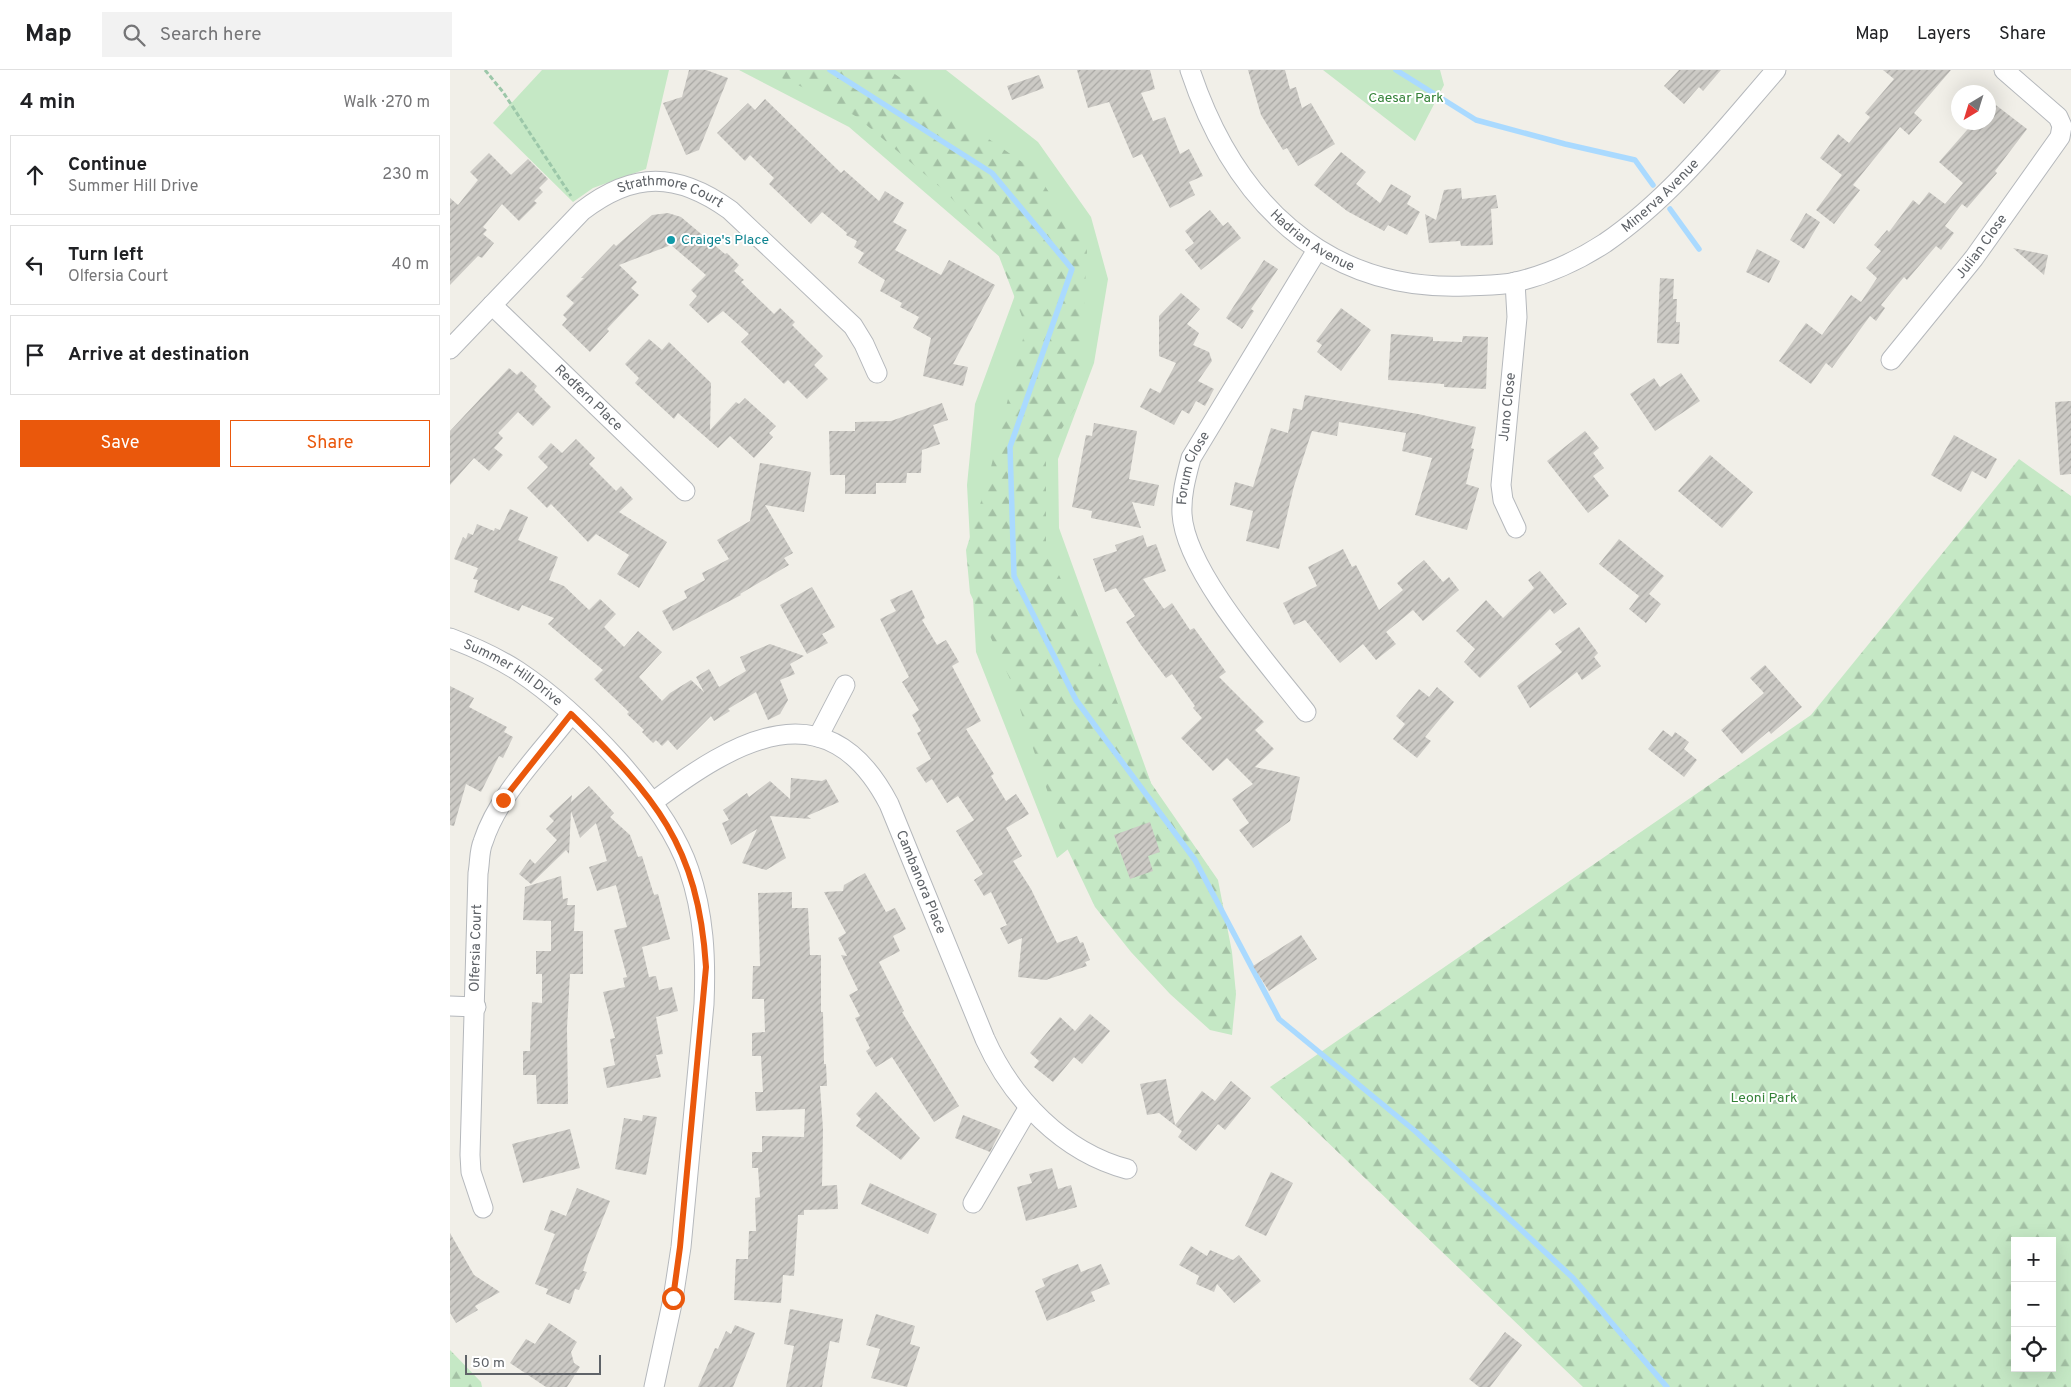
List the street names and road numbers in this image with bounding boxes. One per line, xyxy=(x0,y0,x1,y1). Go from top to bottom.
street label: Minerva Avenue xyxy=(1618,156,1703,236)
street label: Strathmore Court xyxy=(615,173,726,212)
street label: Hadrian Avenue xyxy=(1266,206,1357,275)
street label: Julian Close xyxy=(1952,211,2011,282)
street label: Redfern Place xyxy=(551,361,626,435)
street label: Juno Close xyxy=(1496,372,1520,442)
street label: Forum Close xyxy=(1173,428,1214,506)
street label: Summer Hill Drive xyxy=(461,636,566,710)
street label: Cambanora Place xyxy=(892,828,950,936)
street label: Olfersia Court xyxy=(466,904,486,992)

